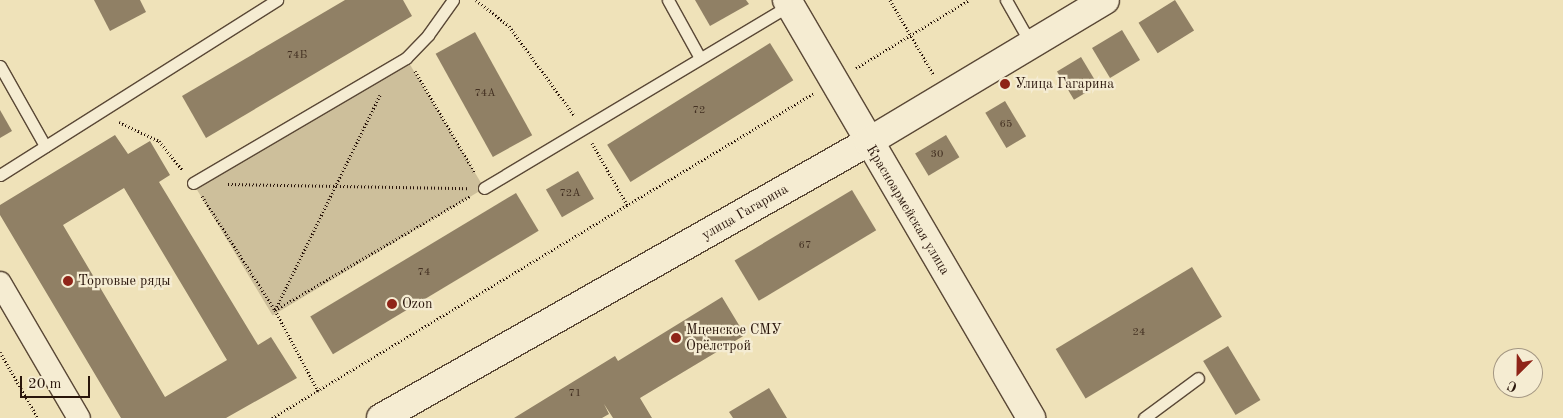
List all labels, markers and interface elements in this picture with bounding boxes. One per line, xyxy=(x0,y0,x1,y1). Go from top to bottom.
house number: 74Б xyxy=(287,49,307,63)
place label: Улица Гагарина xyxy=(1015,76,1114,92)
marker: Улица Гагарина xyxy=(999,78,1011,90)
house number: 74А xyxy=(474,87,496,101)
house number: 72 xyxy=(693,104,705,118)
house number: 65 xyxy=(1000,118,1012,132)
street label: Красноармейская улица xyxy=(863,142,953,278)
house number: 30 xyxy=(931,148,943,162)
street label: улица Гагарина xyxy=(699,180,791,244)
house number: 72А xyxy=(559,187,581,201)
house number: 67 xyxy=(799,239,811,253)
house number: 74 xyxy=(418,266,430,280)
place label: Торговые ряды xyxy=(78,273,171,289)
marker: Торговые ряды xyxy=(62,275,74,287)
place label: Ozon xyxy=(402,296,432,312)
marker: Ozon xyxy=(386,298,398,310)
place label: Мценское СМУ Орёлстрой xyxy=(686,322,782,354)
house number: 24 xyxy=(1133,326,1145,340)
marker: Мценское СМУ Орёлстрой xyxy=(670,332,682,344)
north arrow xyxy=(1493,348,1543,398)
scale bar xyxy=(22,366,92,398)
text: 20 m xyxy=(28,377,62,392)
text: С xyxy=(1506,378,1520,394)
house number: 71 xyxy=(569,387,581,401)

